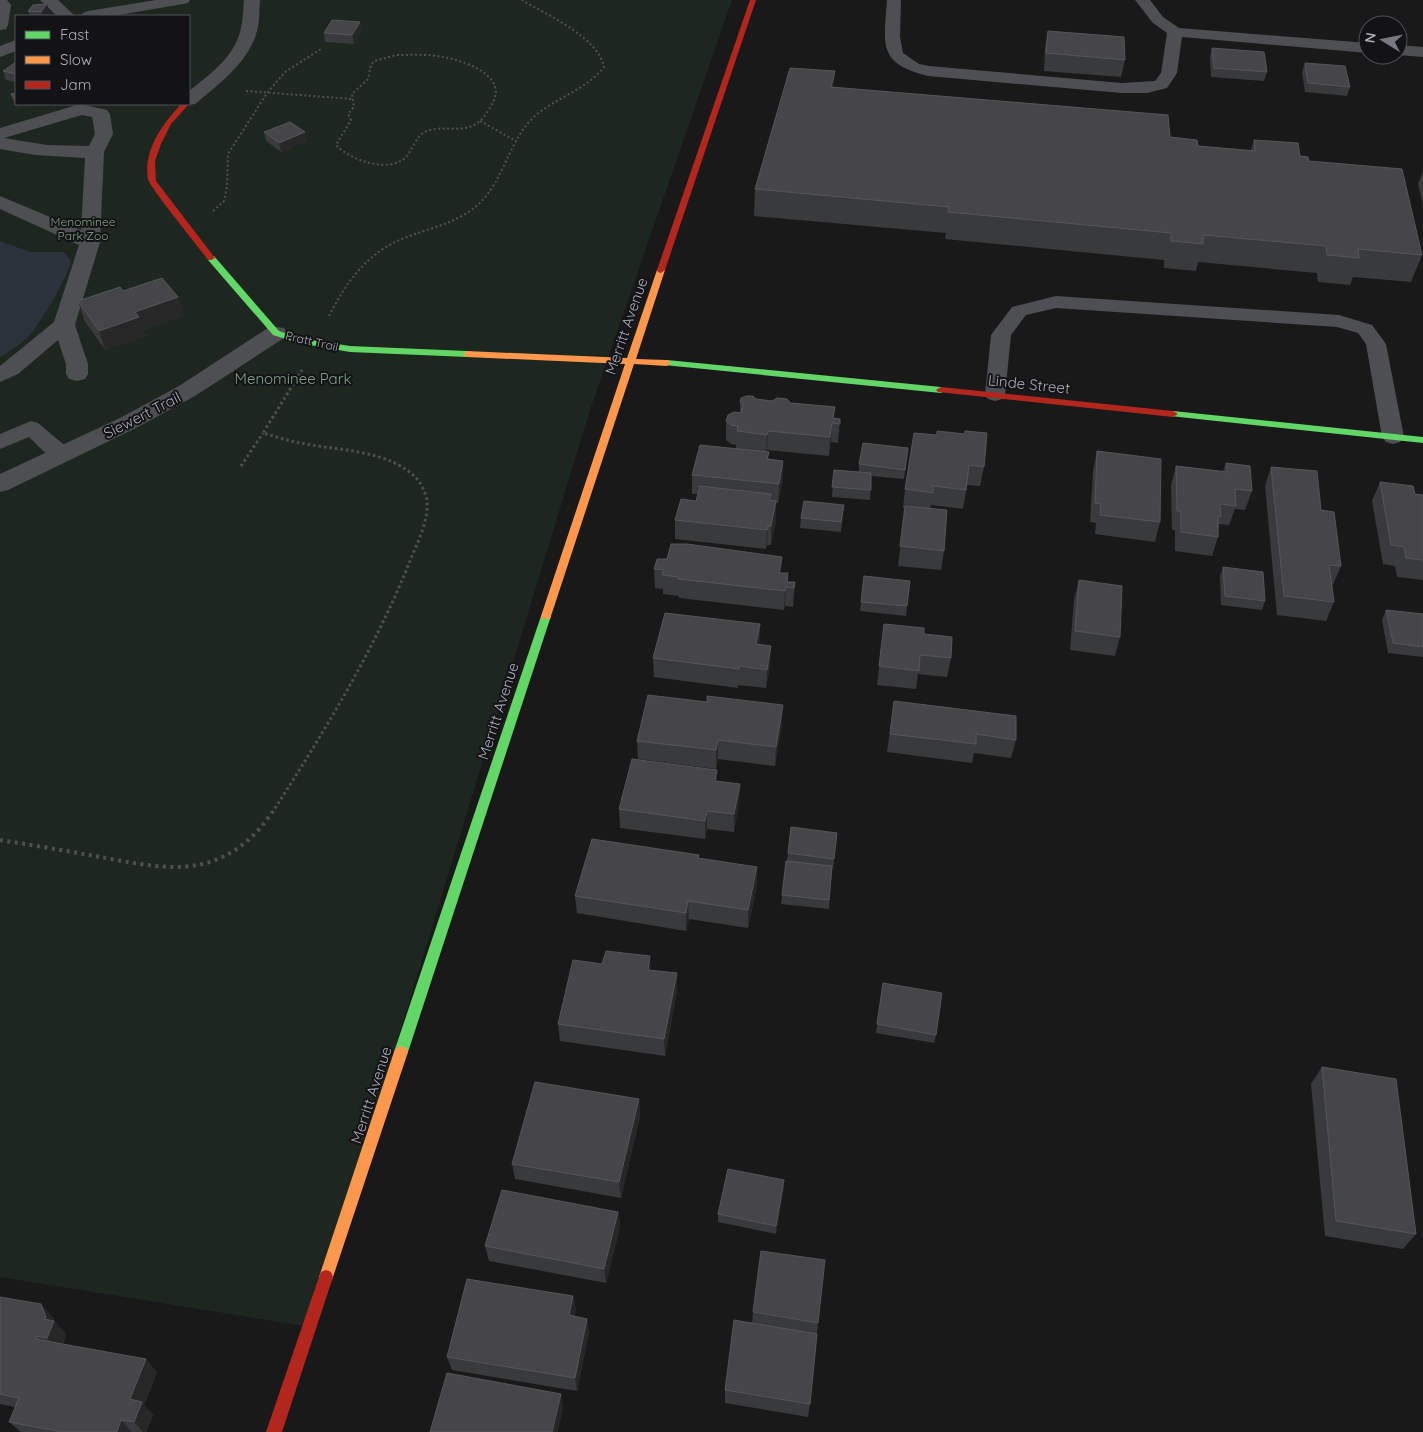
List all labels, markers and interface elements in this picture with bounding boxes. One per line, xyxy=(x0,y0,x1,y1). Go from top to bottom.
legend xyxy=(15,15,190,105)
north arrow xyxy=(1358,15,1408,65)
text: Fast xyxy=(60,25,89,44)
text: N xyxy=(1360,31,1380,44)
text: Slow xyxy=(60,50,92,69)
text: Jam xyxy=(60,75,91,94)
park label: Menominee Park Zoo xyxy=(51,214,116,243)
street label: Merritt Avenue xyxy=(601,275,651,377)
street label: Pratt Trail xyxy=(284,328,340,354)
park label: Menominee Park xyxy=(235,369,351,388)
street label: Linde Street xyxy=(987,370,1071,398)
street label: Siewert Trail xyxy=(100,387,184,443)
street label: Merritt Avenue xyxy=(473,660,523,762)
street label: Merritt Avenue xyxy=(346,1044,396,1146)

